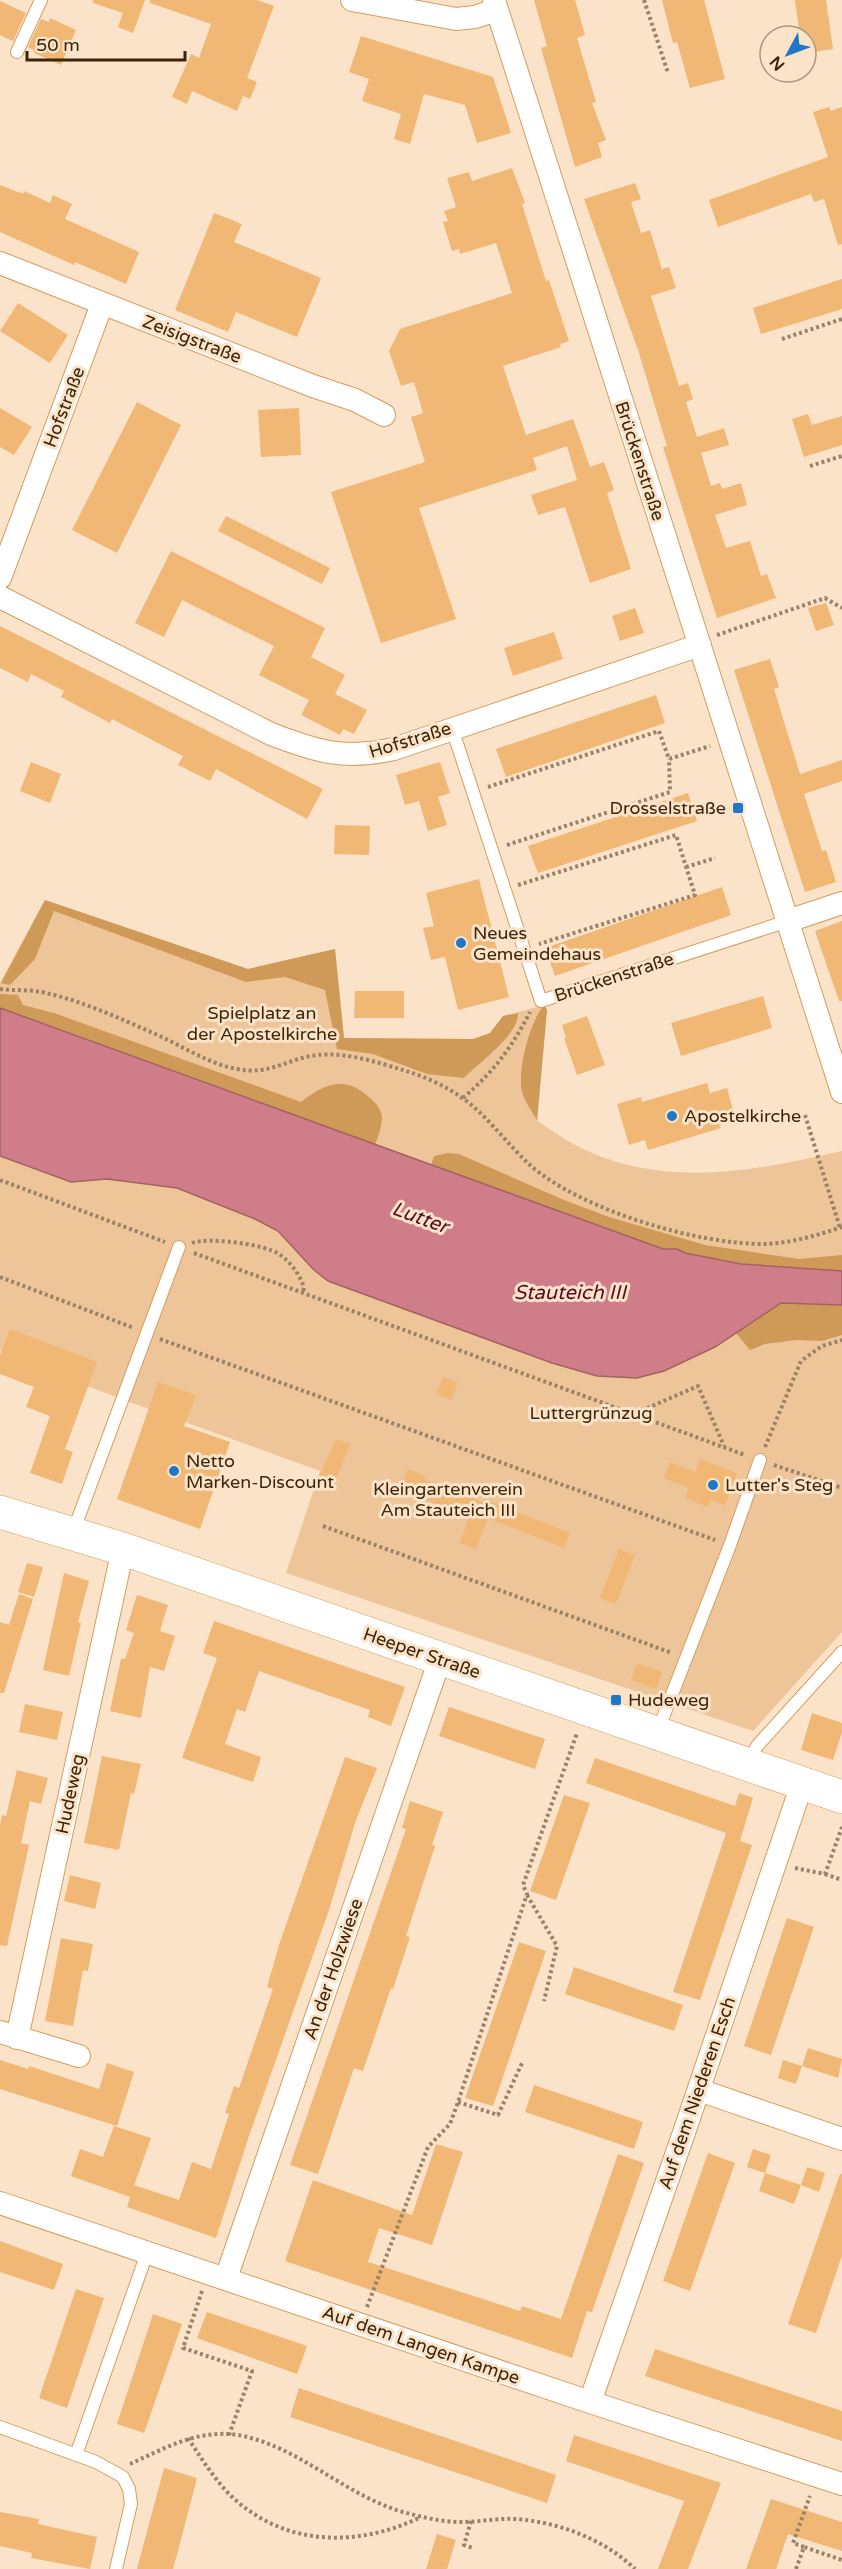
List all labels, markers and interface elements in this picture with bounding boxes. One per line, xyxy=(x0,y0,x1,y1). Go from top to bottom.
scale bar xyxy=(27,24,184,62)
north arrow xyxy=(758,24,818,84)
text: 50 m xyxy=(36,34,80,56)
text: N xyxy=(766,52,789,75)
street label: Zeisigstraße xyxy=(139,310,245,368)
street label: Hofstraße xyxy=(39,364,89,450)
street label: Brückenstraße xyxy=(610,399,670,523)
street label: Hofstraße xyxy=(366,717,454,763)
place label: Drosselstraße xyxy=(610,797,726,819)
marker: Drosselstraße xyxy=(731,801,745,815)
place label: Neues Gemeindehaus xyxy=(473,922,601,965)
marker: Neues Gemeindehaus xyxy=(454,936,468,950)
street label: Brückenstraße xyxy=(552,947,676,1007)
park label: Spielplatz an der Apostelkirche xyxy=(187,1002,337,1045)
place label: Apostelkirche xyxy=(684,1105,801,1127)
marker: Apostelkirche xyxy=(665,1109,679,1123)
water label: Lutter xyxy=(389,1197,453,1240)
water label: Stauteich III xyxy=(514,1281,628,1305)
park label: Luttergrünzug xyxy=(529,1402,653,1424)
place label: Netto Marken-Discount xyxy=(186,1450,334,1493)
marker: Netto Marken-Discount xyxy=(167,1464,181,1478)
place label: Lutter's Steg xyxy=(725,1474,833,1496)
park label: Kleingartenverein Am Stauteich III xyxy=(373,1478,523,1521)
marker: Lutter's Steg xyxy=(706,1478,720,1492)
street label: Heeper Straße xyxy=(360,1623,484,1683)
place label: Hudeweg xyxy=(628,1689,709,1711)
marker: Hudeweg xyxy=(609,1693,623,1707)
street label: Hudeweg xyxy=(51,1752,89,1836)
street label: An der Holzwiese xyxy=(299,1896,367,2042)
street label: Auf dem Niederen Esch xyxy=(654,1994,740,2192)
street label: Auf dem Langen Kampe xyxy=(319,2301,523,2389)

